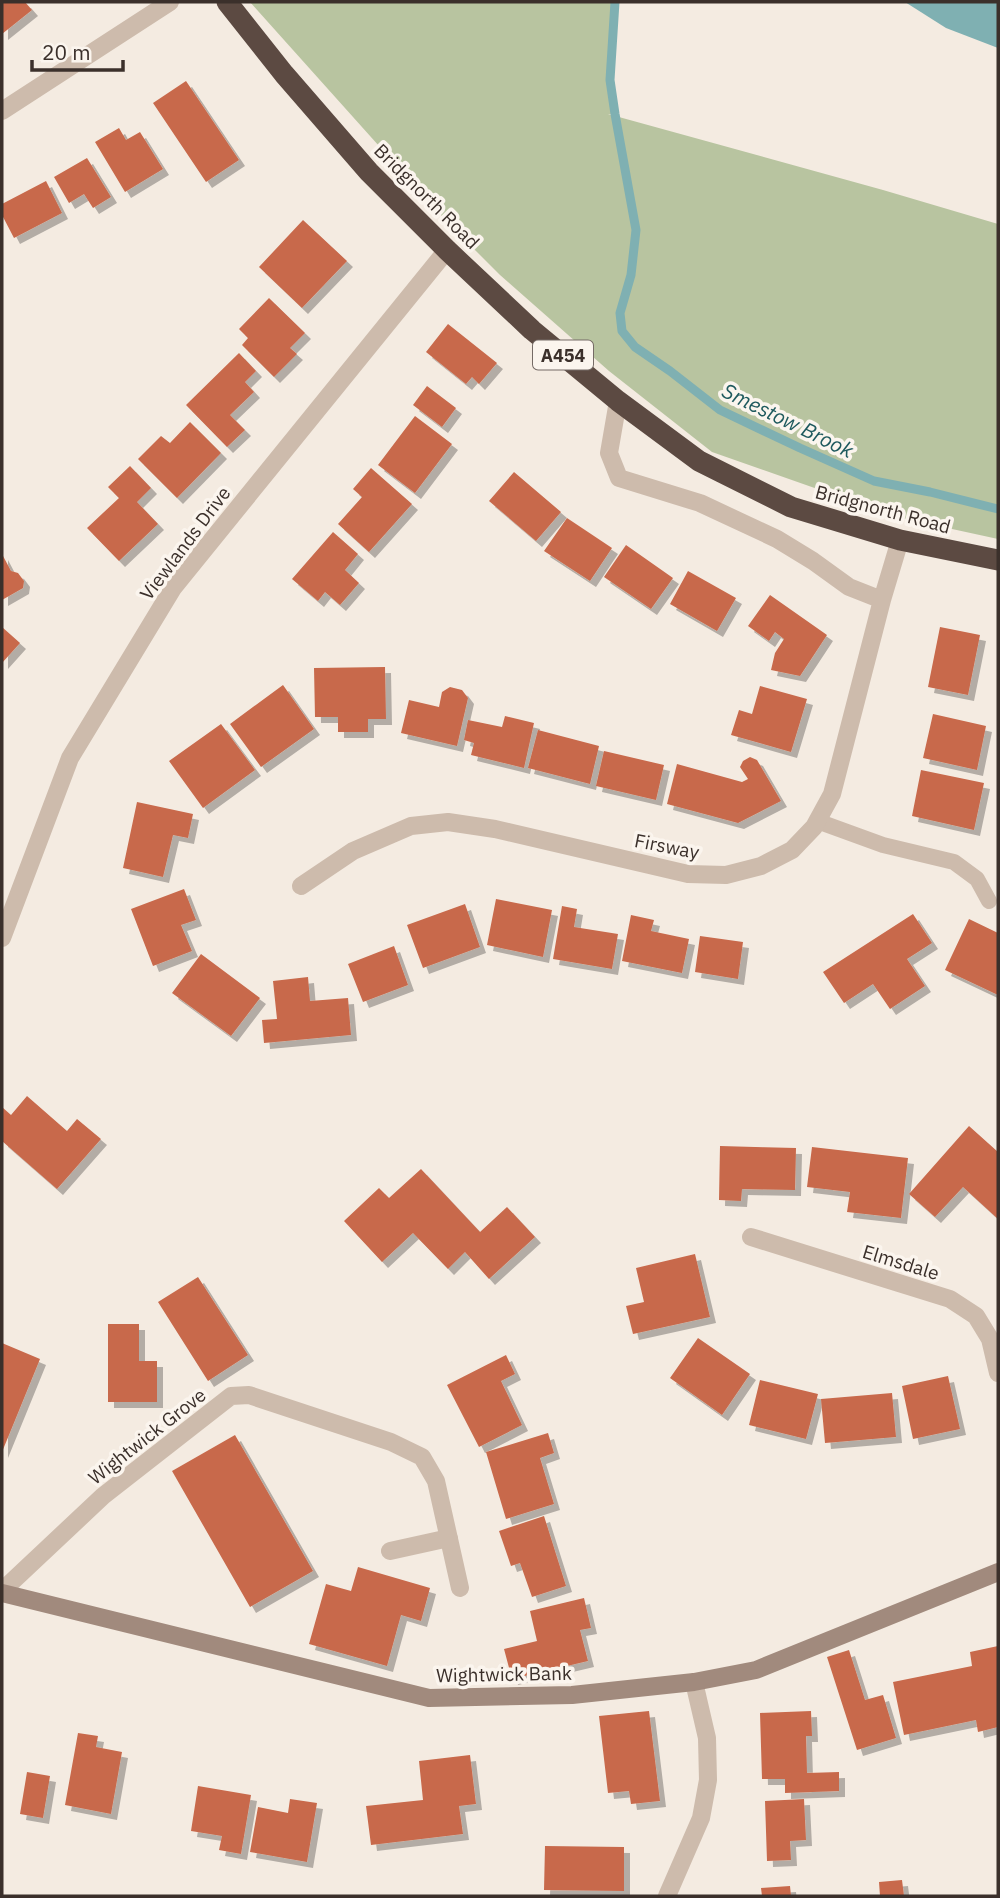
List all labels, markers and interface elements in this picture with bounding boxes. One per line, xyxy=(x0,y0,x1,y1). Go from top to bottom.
scale bar xyxy=(32,28,122,72)
text: 20 m xyxy=(42,38,91,66)
street label: Bridgnorth Road xyxy=(369,138,485,254)
road number: A454 xyxy=(533,340,593,370)
water label: Smestow Brook xyxy=(718,376,859,464)
street label: Bridgnorth Road xyxy=(813,479,953,539)
street label: Viewlands Drive xyxy=(134,481,236,605)
street label: Firsway xyxy=(633,828,702,864)
street label: Elmsdale xyxy=(860,1239,942,1285)
street label: Wightwick Grove xyxy=(83,1383,211,1489)
street label: Wightwick Bank xyxy=(436,1661,572,1687)

